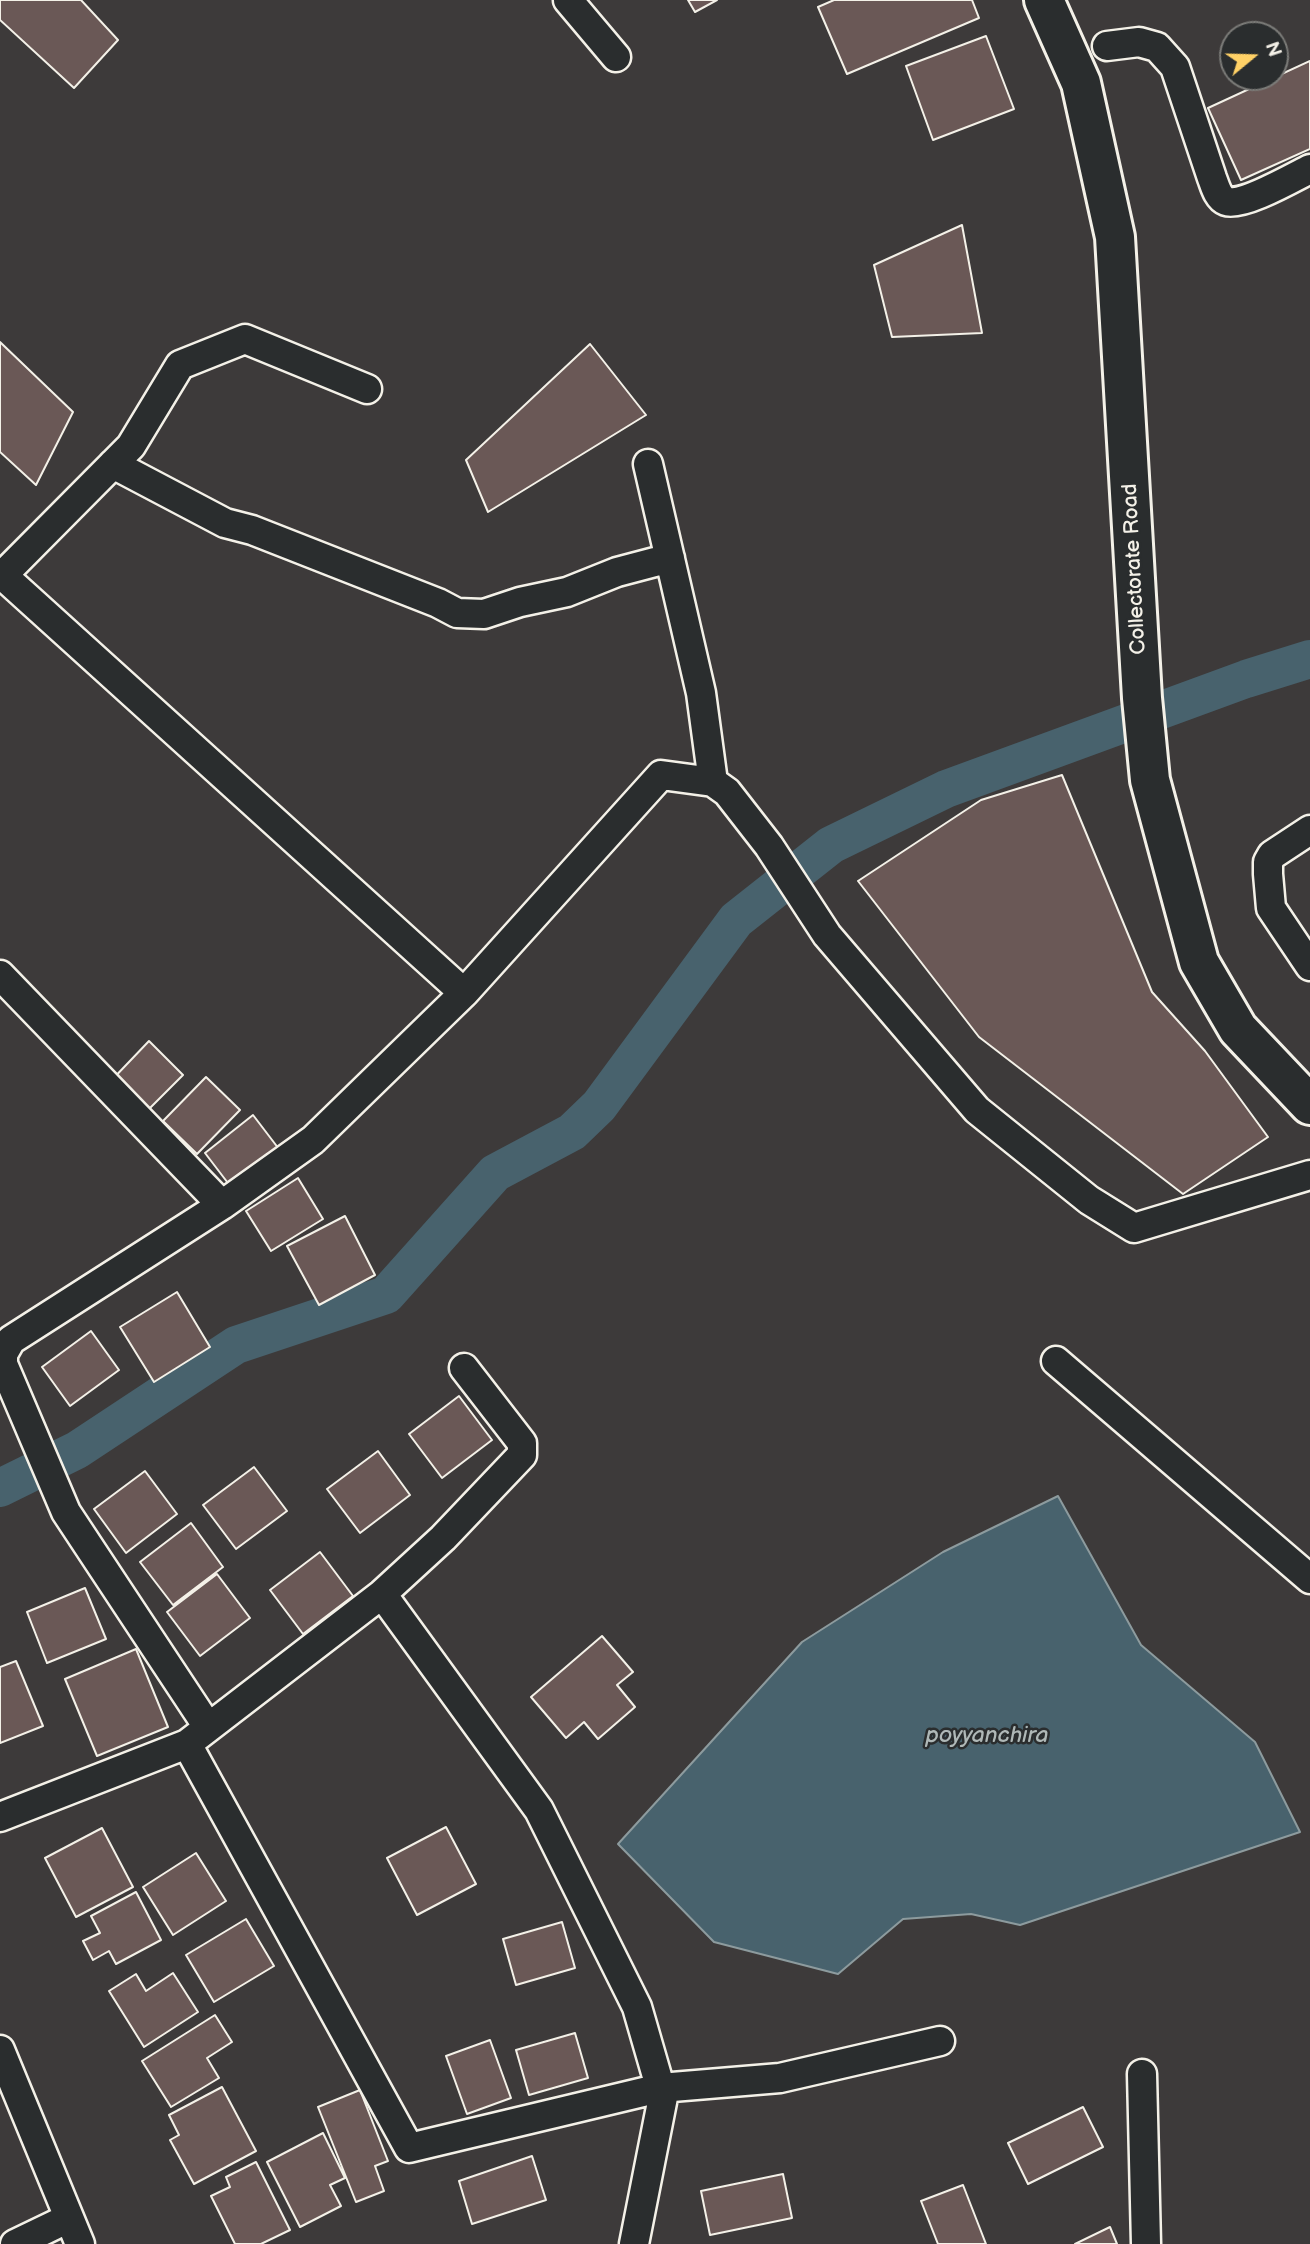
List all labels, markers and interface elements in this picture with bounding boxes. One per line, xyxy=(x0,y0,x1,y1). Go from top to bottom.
north arrow xyxy=(1219,21,1289,91)
text: N xyxy=(1259,39,1286,60)
street label: Collectorate Road xyxy=(1118,483,1152,655)
water label: poyyanchira xyxy=(925,1722,1049,1750)

